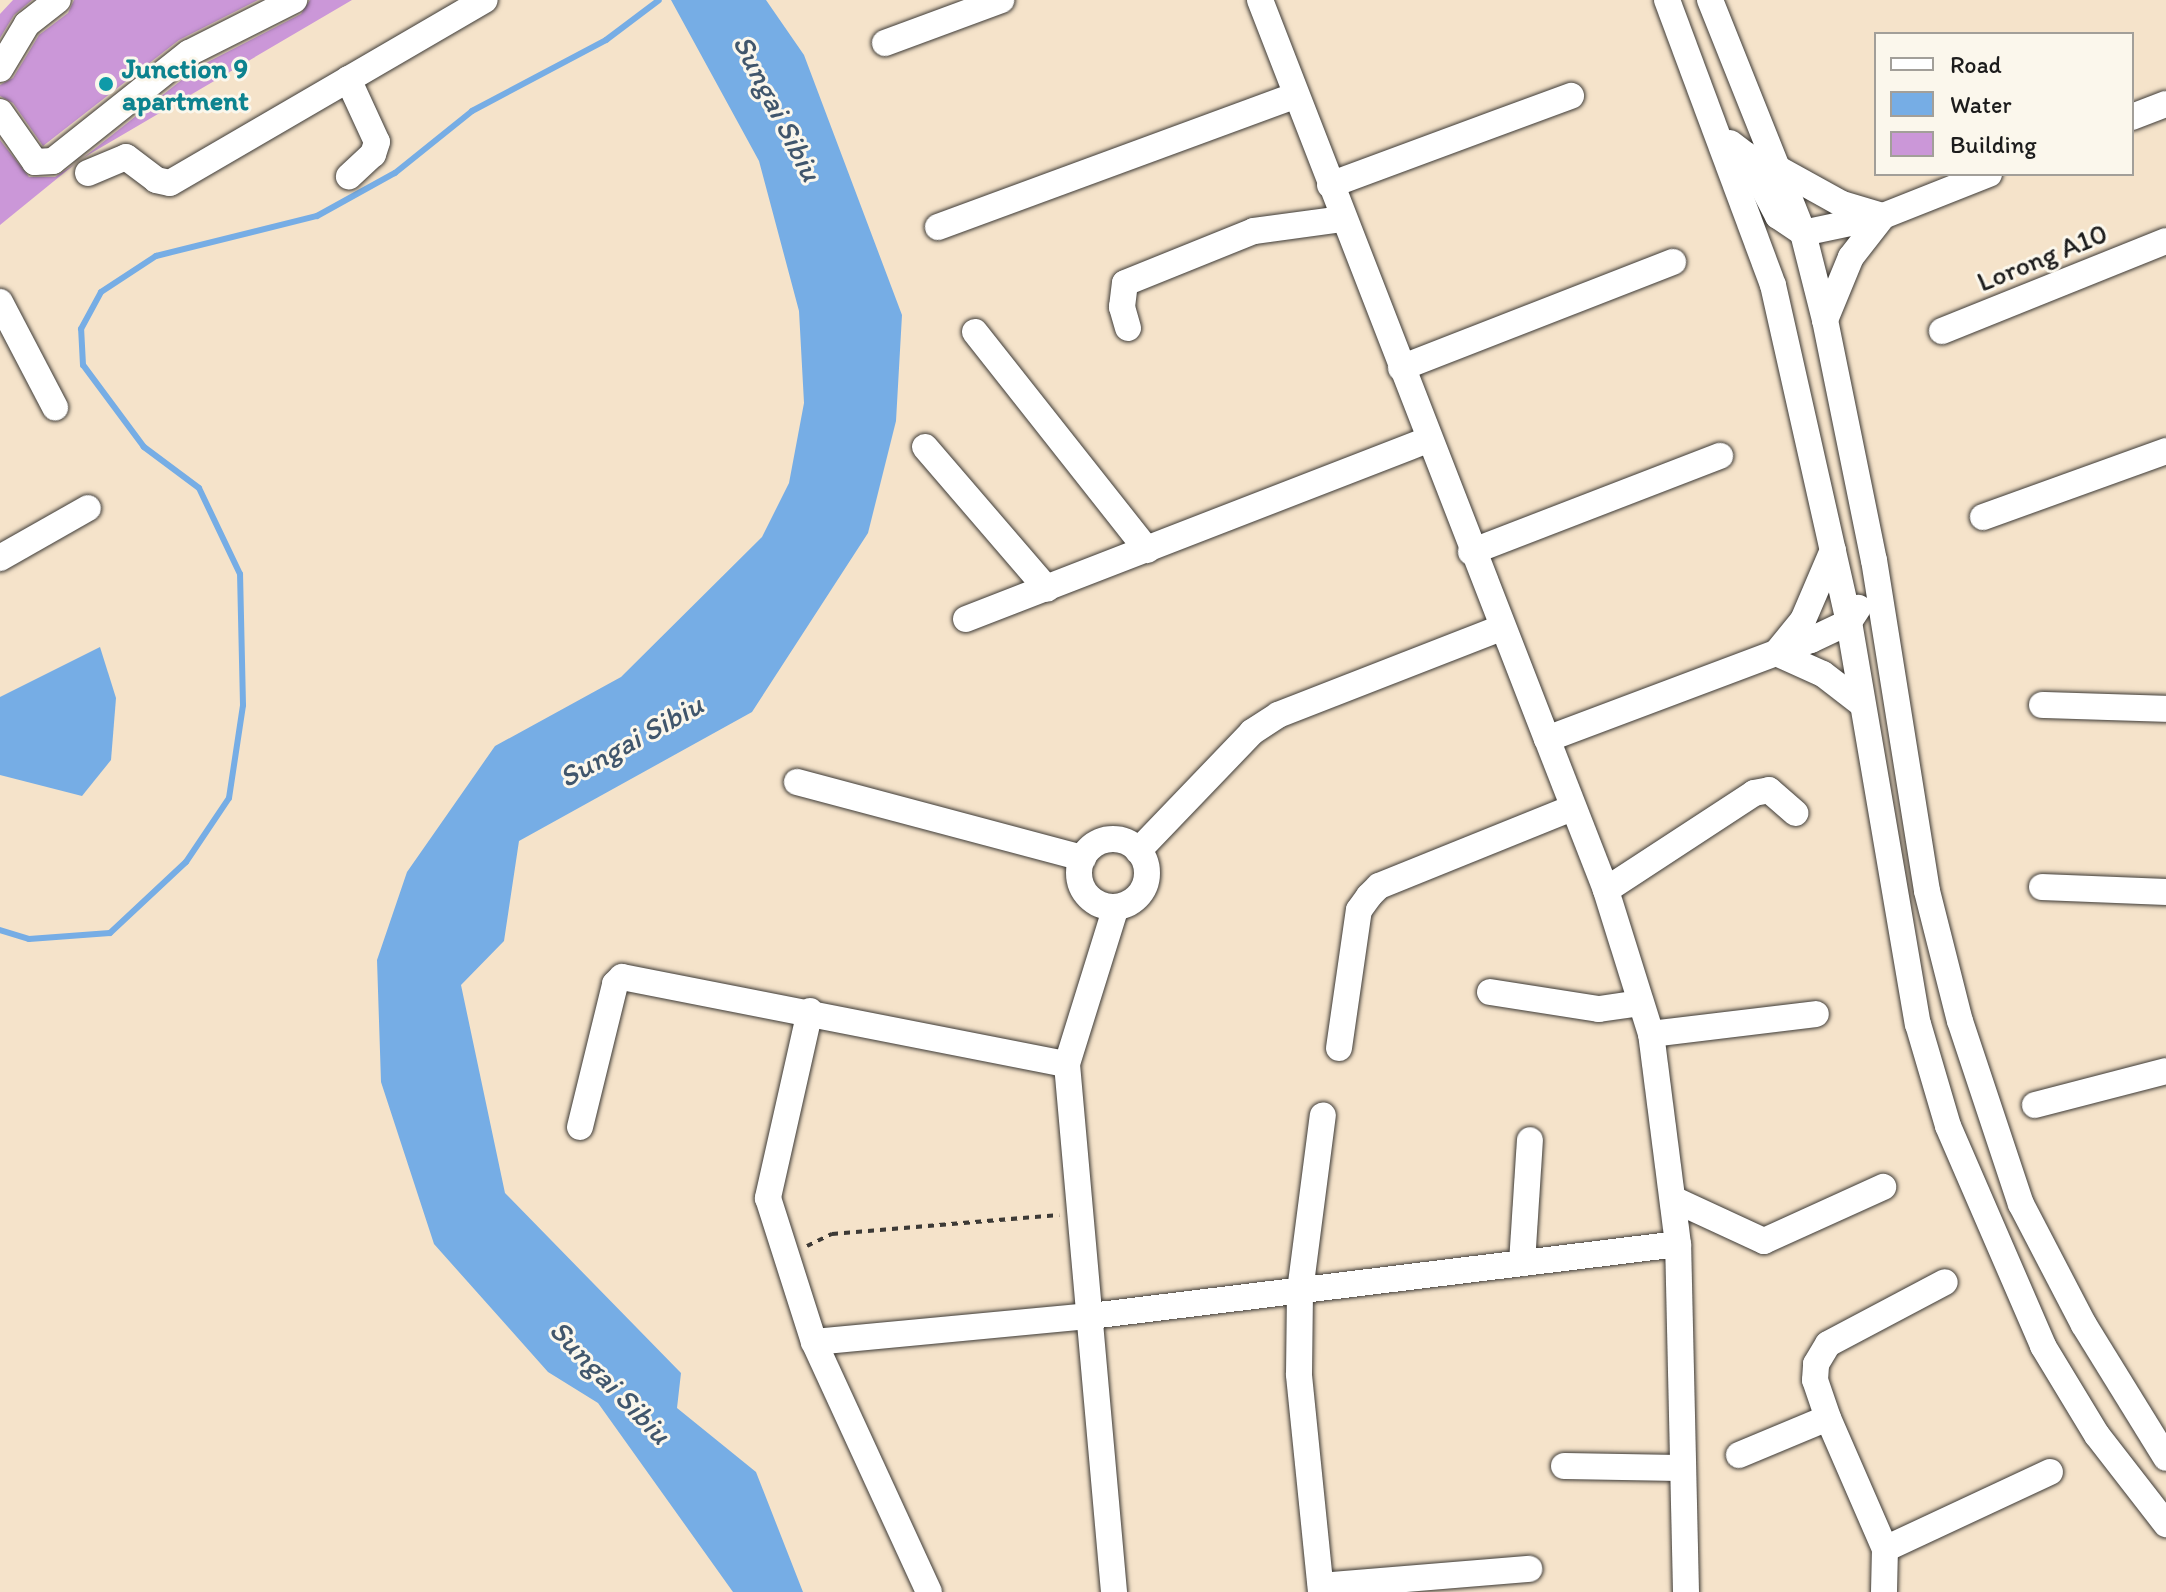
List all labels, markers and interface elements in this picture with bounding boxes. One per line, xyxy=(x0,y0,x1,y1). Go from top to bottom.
water label: Sungai Sibiu xyxy=(725,29,829,187)
legend xyxy=(1874,32,2134,176)
text: Road xyxy=(1950,50,2002,79)
place label: Junction 9 apartment xyxy=(122,51,249,117)
marker: Junction 9 apartment xyxy=(97,75,115,93)
text: Water xyxy=(1950,90,2012,119)
text: Building xyxy=(1950,130,2037,159)
street label: Lorong A10 xyxy=(1972,216,2112,298)
water label: Sungai Sibiu xyxy=(553,687,709,795)
water label: Sungai Sibiu xyxy=(542,1312,678,1452)

